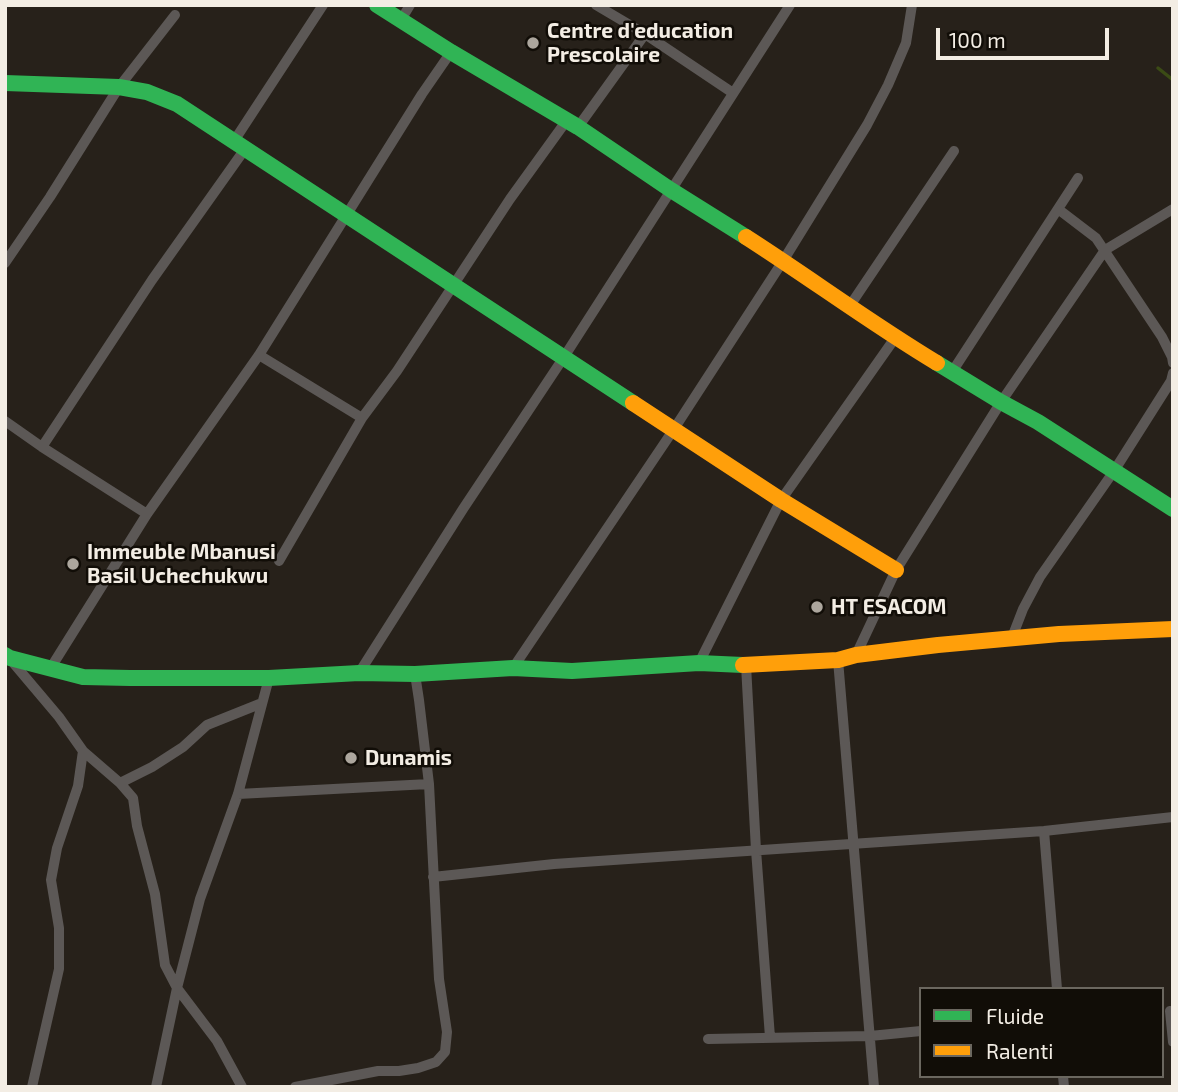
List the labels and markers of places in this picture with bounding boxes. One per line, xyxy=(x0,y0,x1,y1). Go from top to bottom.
place label: Centre d'education Prescolaire xyxy=(547,18,733,68)
marker: Centre d'education Prescolaire xyxy=(525,35,541,51)
place label: Immeuble Mbanusi Basil Uchechukwu xyxy=(87,539,276,589)
marker: Immeuble Mbanusi Basil Uchechukwu xyxy=(65,556,81,572)
place label: HT ESACOM xyxy=(831,594,947,620)
marker: HT ESACOM xyxy=(809,599,825,615)
place label: Dunamis xyxy=(365,745,452,771)
marker: Dunamis xyxy=(343,750,359,766)

